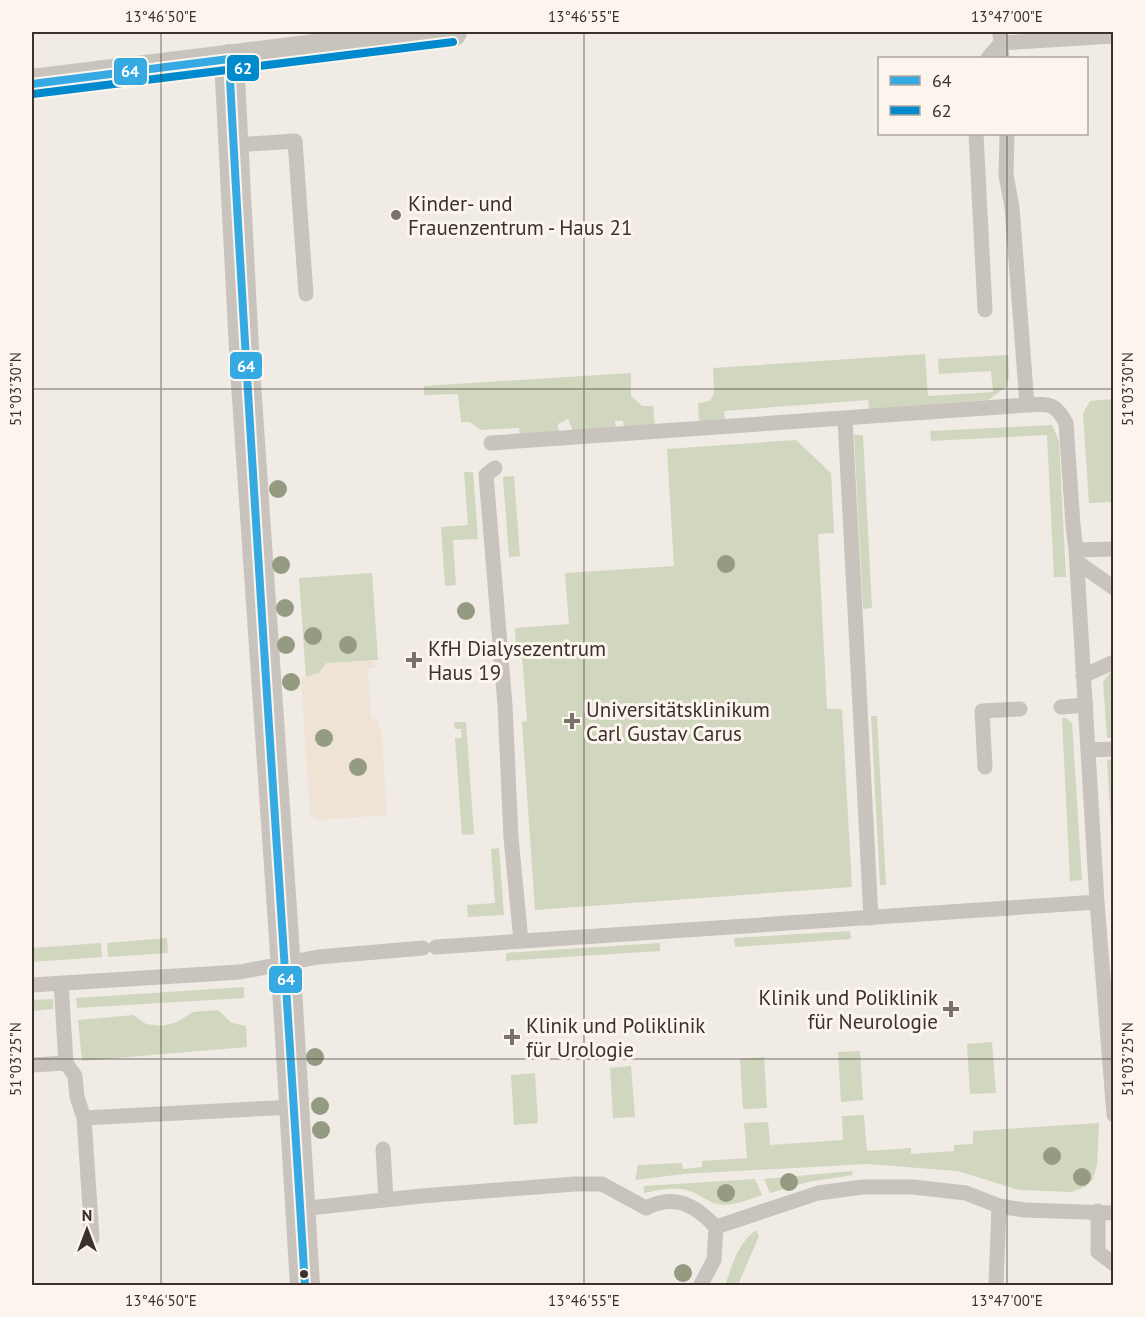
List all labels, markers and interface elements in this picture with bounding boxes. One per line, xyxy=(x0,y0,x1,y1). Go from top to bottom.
text: 13°46'50"E xyxy=(125,7,197,26)
text: 13°46'55"E xyxy=(548,7,620,26)
text: 13°47'00"E xyxy=(971,7,1043,26)
line badge: 62 xyxy=(226,54,260,82)
line badge: 64 xyxy=(113,57,148,86)
legend xyxy=(878,57,1088,135)
text: 62 xyxy=(234,58,252,78)
text: 64 xyxy=(121,61,139,81)
text: 64 xyxy=(932,69,952,92)
text: 62 xyxy=(932,99,952,122)
place label: Kinder- und Frauenzentrum - Haus 21 xyxy=(408,190,632,241)
marker: Kinder- und Frauenzentrum - Haus 21 xyxy=(389,208,403,222)
line badge: 64 xyxy=(229,351,263,380)
text: 51°03'30"N xyxy=(6,352,25,426)
text: 51°03'30"N xyxy=(1118,352,1137,426)
text: 64 xyxy=(237,356,255,376)
place label: KfH Dialysezentrum Haus 19 xyxy=(428,635,606,686)
marker: KfH Dialysezentrum Haus 19 xyxy=(405,651,423,669)
place label: Universitätsklinikum Carl Gustav Carus xyxy=(586,696,770,747)
marker: Universitätsklinikum Carl Gustav Carus xyxy=(563,712,581,730)
line badge: 64 xyxy=(268,965,303,994)
text: 64 xyxy=(277,969,295,989)
place label: Klinik und Poliklinik für Neurologie xyxy=(759,984,938,1035)
marker: Klinik und Poliklinik für Neurologie xyxy=(942,1000,960,1018)
place label: Klinik und Poliklinik für Urologie xyxy=(526,1012,705,1063)
text: 51°03'25"N xyxy=(6,1022,25,1096)
text: 51°03'25"N xyxy=(1118,1022,1137,1096)
marker: Klinik und Poliklinik für Urologie xyxy=(503,1028,521,1046)
north arrow xyxy=(57,1200,117,1260)
text: N xyxy=(82,1205,92,1225)
unlabelled marker xyxy=(298,1268,310,1280)
text: 13°46'50"E xyxy=(125,1291,197,1310)
text: 13°46'55"E xyxy=(548,1291,620,1310)
text: 13°47'00"E xyxy=(971,1291,1043,1310)

